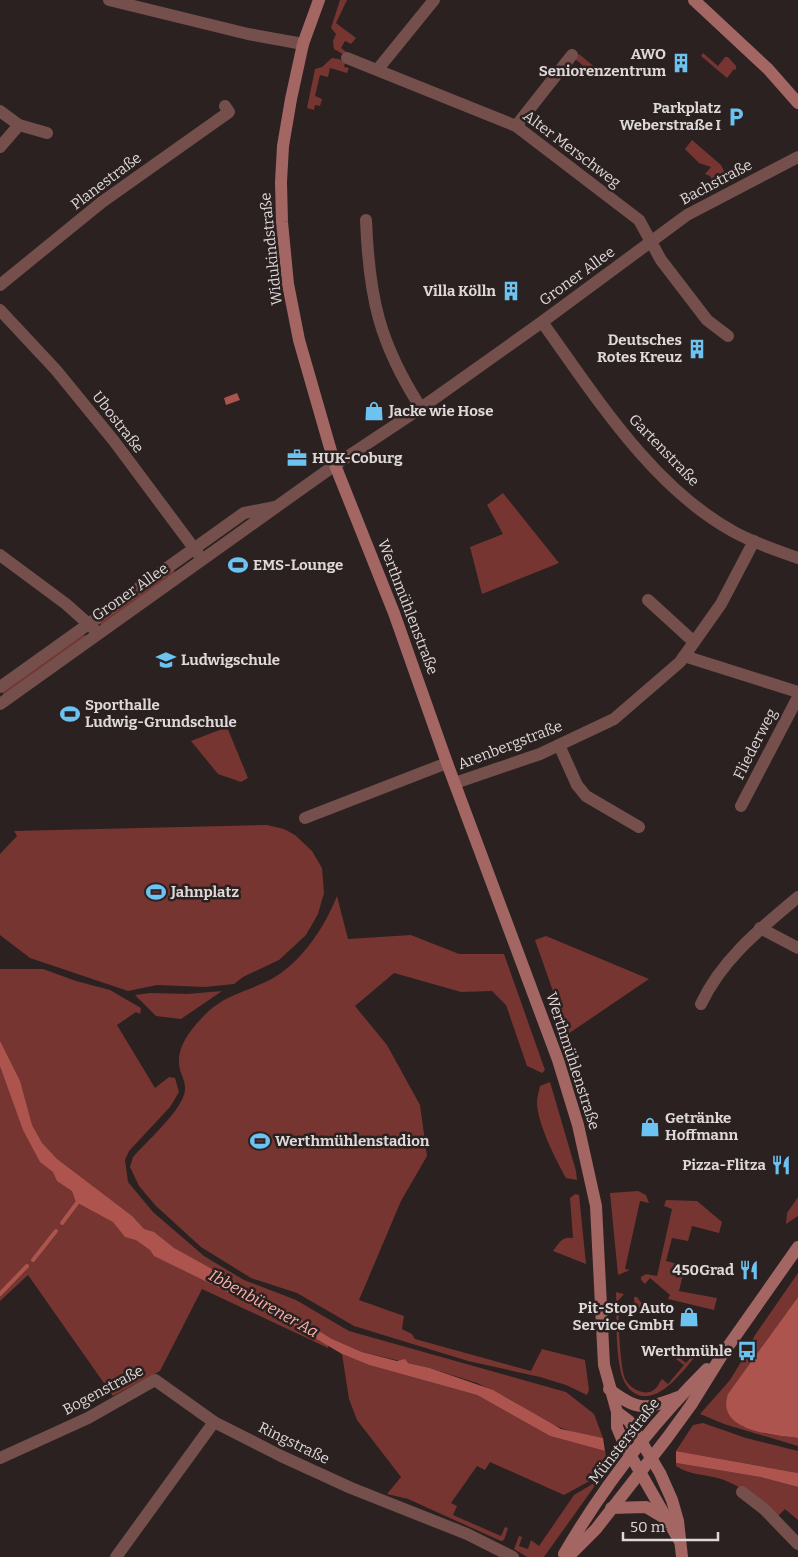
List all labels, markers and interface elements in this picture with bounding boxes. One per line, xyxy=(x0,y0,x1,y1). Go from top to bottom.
place label: AWO Seniorenzentrum xyxy=(539,45,667,80)
building icon: AWO Seniorenzentrum xyxy=(670,52,692,74)
place label: Parkplatz Weberstraße I xyxy=(619,99,721,134)
street label: Alter Merschweg xyxy=(520,106,624,192)
parking icon: Parkplatz Weberstraße I xyxy=(725,106,747,128)
street label: Planestraße xyxy=(67,149,145,213)
street label: Bachstraße xyxy=(677,155,755,209)
street label: Widukindstraße xyxy=(256,192,286,306)
street label: Groner Allee xyxy=(536,243,618,309)
building icon: Villa Kölln xyxy=(500,280,522,302)
place label: Villa Kölln xyxy=(423,282,496,300)
place label: Deutsches Rotes Kreuz xyxy=(597,331,682,366)
building icon: Deutsches Rotes Kreuz xyxy=(686,338,708,360)
street label: Ubostraße xyxy=(88,388,148,456)
shop icon: Jacke wie Hose xyxy=(363,400,385,422)
place label: Jacke wie Hose xyxy=(388,402,493,420)
street label: Gartenstraße xyxy=(625,410,703,490)
office icon: HUK-Coburg xyxy=(286,447,308,469)
place label: HUK-Coburg xyxy=(312,449,403,467)
street label: Werthmühlenstraße xyxy=(374,537,442,677)
sports icon: EMS-Lounge xyxy=(227,554,249,576)
place label: EMS-Lounge xyxy=(253,556,343,574)
street label: Groner Allee xyxy=(88,559,172,625)
school or university icon: Ludwigschule xyxy=(155,649,177,671)
place label: Ludwigschule xyxy=(181,651,280,669)
place label: Sporthalle Ludwig-Grundschule xyxy=(85,696,237,731)
sports icon: Sporthalle Ludwig-Grundschule xyxy=(59,703,81,725)
street label: Fliederweg xyxy=(729,705,781,783)
street label: Arenbergstraße xyxy=(455,717,565,773)
sports icon: Jahnplatz xyxy=(145,881,167,903)
place label: Jahnplatz xyxy=(170,883,239,901)
street label: Werthmühlenstraße xyxy=(542,990,604,1132)
place label: Getränke Hoffmann xyxy=(665,1109,739,1144)
shop icon: Getränke Hoffmann xyxy=(639,1116,661,1138)
sports icon: Werthmühlenstadion xyxy=(249,1130,271,1152)
place label: Werthmühlenstadion xyxy=(275,1132,430,1150)
restaurant icon: Pizza-Flitza xyxy=(770,1154,792,1176)
place label: Pizza-Flitza xyxy=(682,1156,767,1174)
restaurant icon: 450Grad xyxy=(738,1259,760,1281)
place label: 450Grad xyxy=(672,1261,734,1279)
water label: Ibbenbürener Aa xyxy=(206,1266,322,1341)
place label: Pit-Stop Auto Service GmbH xyxy=(573,1299,674,1334)
shop icon: Pit-Stop Auto Service GmbH xyxy=(678,1306,700,1328)
bus stop icon: Werthmühle xyxy=(736,1340,758,1362)
place label: Werthmühle xyxy=(641,1342,732,1360)
street label: Bogenstraße xyxy=(60,1361,146,1419)
street label: Münsterstraße xyxy=(585,1394,663,1488)
street label: Ringstraße xyxy=(256,1418,332,1468)
scale bar xyxy=(623,1510,718,1542)
text: 50 m xyxy=(630,1518,666,1536)

